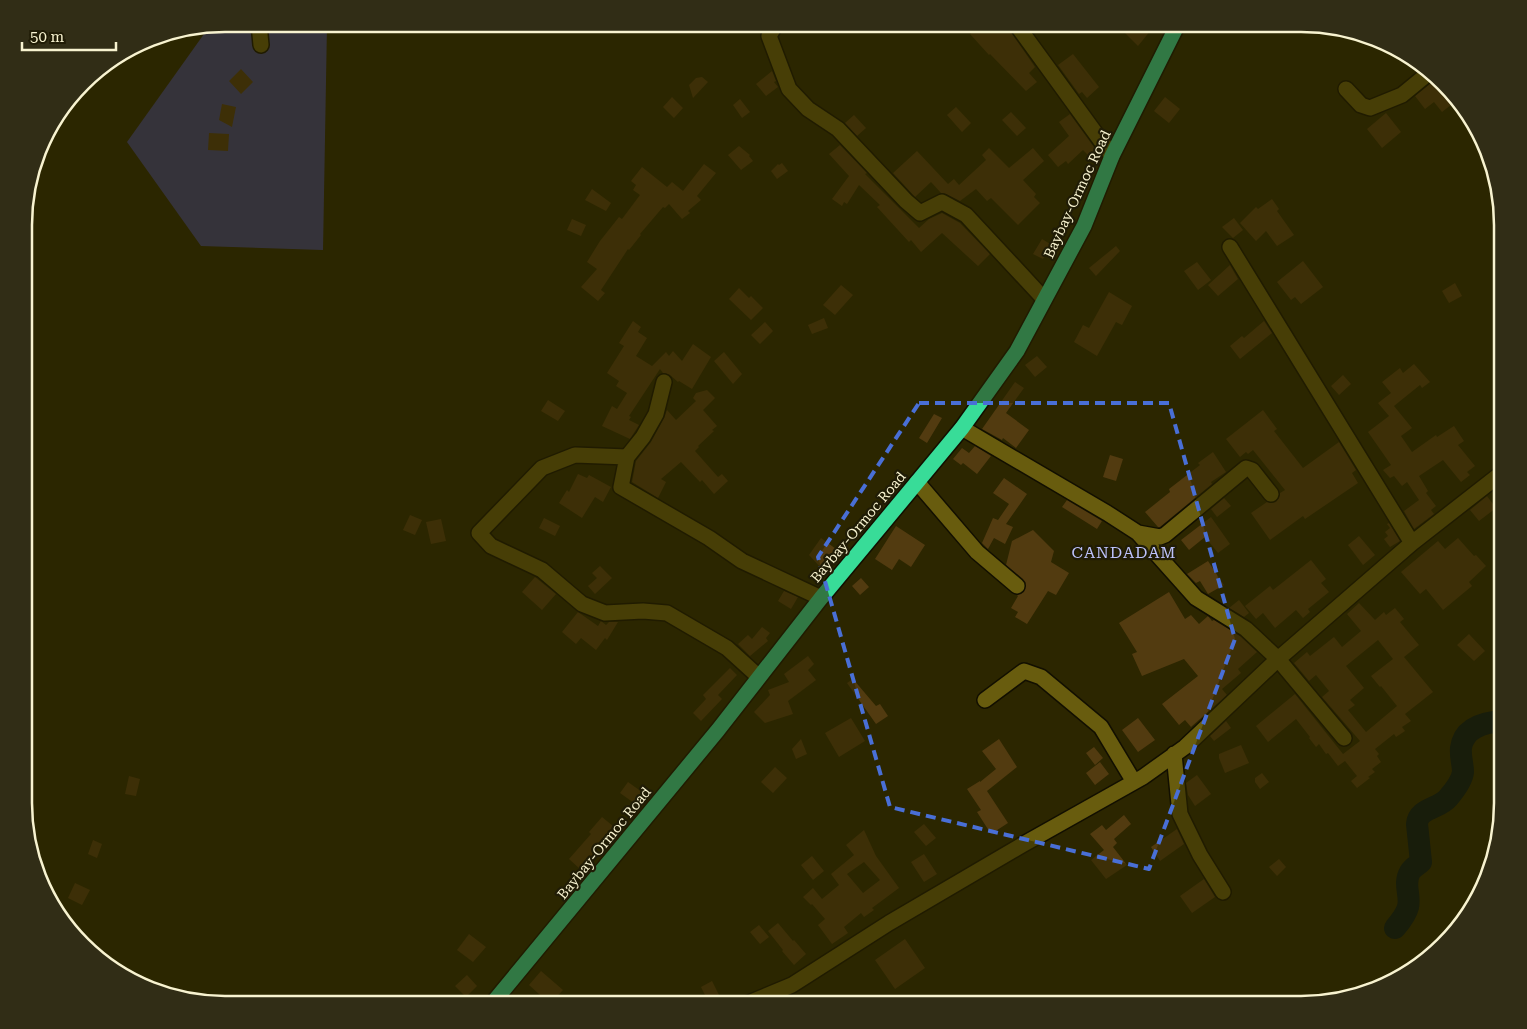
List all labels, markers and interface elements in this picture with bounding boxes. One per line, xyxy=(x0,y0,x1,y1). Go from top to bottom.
scale bar xyxy=(22,20,116,52)
text: 50 m xyxy=(30,28,65,46)
street label: Baybay-Ormoc Road xyxy=(1040,128,1114,260)
street label: Baybay-Ormoc Road xyxy=(807,469,909,585)
district label: CANDADAM xyxy=(1071,543,1177,562)
street label: Baybay-Ormoc Road xyxy=(554,784,654,902)

